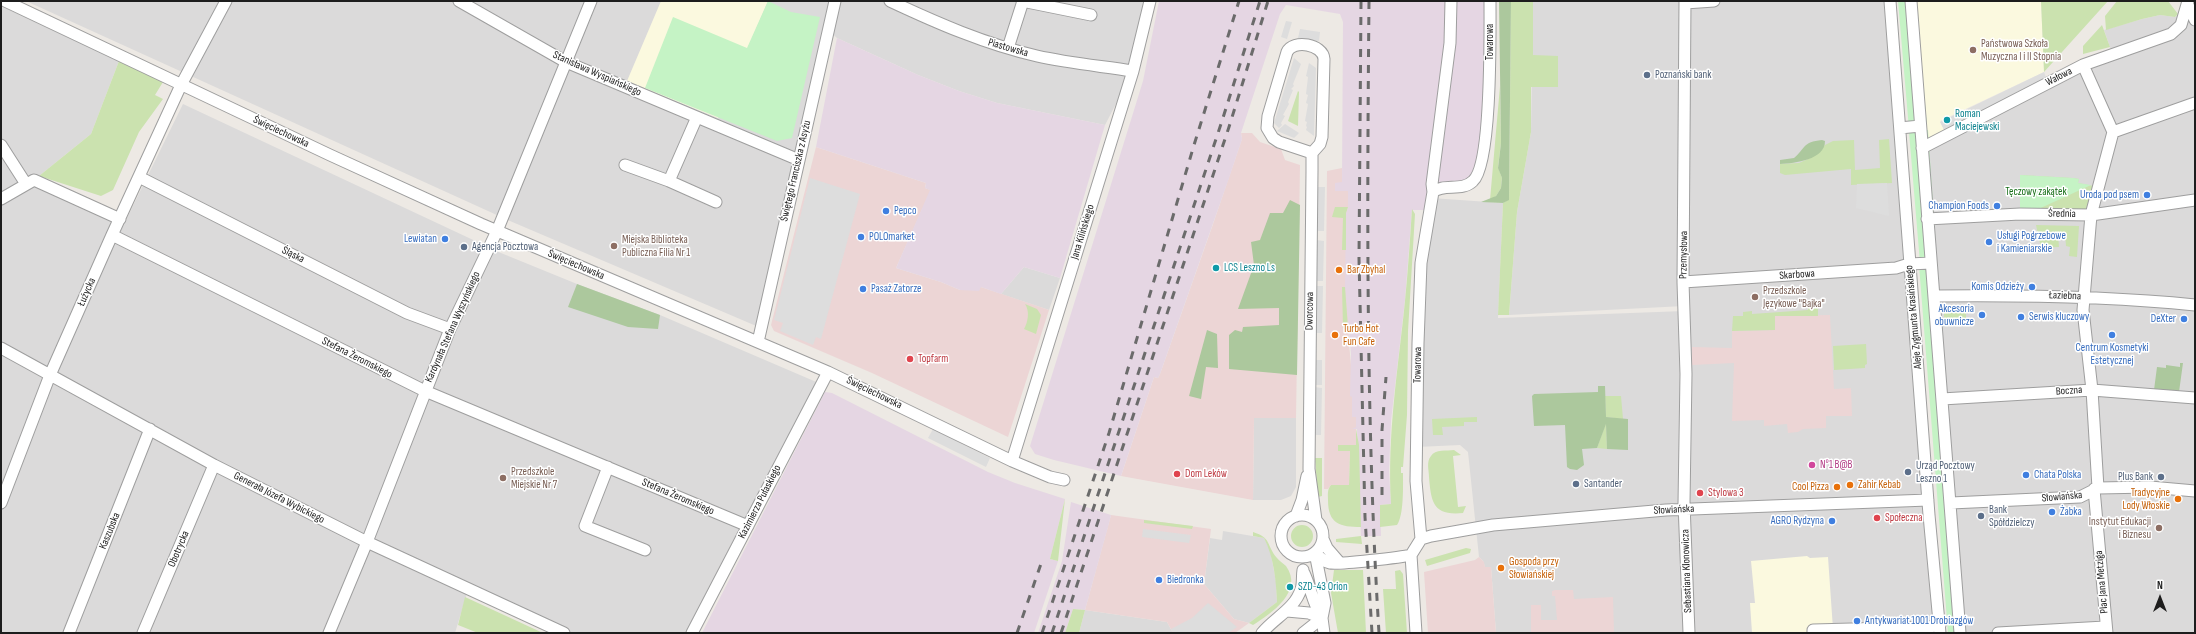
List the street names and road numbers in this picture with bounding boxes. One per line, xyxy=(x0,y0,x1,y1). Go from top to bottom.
street label: Towarowa xyxy=(1483,24,1497,60)
street label: Piastowska xyxy=(986,36,1030,60)
street label: Stanisława Wyspiańskiego xyxy=(551,49,643,99)
street label: Wałowa xyxy=(2044,65,2074,89)
street label: Święciechowska xyxy=(251,113,311,151)
street label: Świętego Franciszka z Asyżu xyxy=(778,119,814,223)
street label: Jana Kilińskiego xyxy=(1068,203,1098,261)
street label: Średnia xyxy=(2048,207,2076,221)
street label: Przemysłowa xyxy=(1677,231,1691,279)
street label: Śląska xyxy=(280,244,306,266)
street label: Święciechowska xyxy=(546,247,606,283)
street label: Aleje Zygmunta Krasińskiego xyxy=(1903,264,1925,370)
street label: Skarbowa xyxy=(1779,267,1815,283)
street label: Kardynała Stefana Wyszyńskiego xyxy=(423,270,483,384)
street label: Łużycka xyxy=(75,276,99,308)
street label: Łaziebna xyxy=(2049,289,2081,303)
street label: Dworcowa xyxy=(1303,292,1317,330)
street label: Stefana Żeromskiego xyxy=(320,335,394,381)
street label: Towarowa xyxy=(1411,347,1425,383)
street label: Święciechowska xyxy=(844,374,904,412)
street label: Boczna xyxy=(2055,383,2083,399)
street label: Kazimierza Pułaskiego xyxy=(736,463,784,541)
street label: Generała Józefa Wybickiego xyxy=(231,469,327,527)
street label: Stefana Żeromskiego xyxy=(640,476,716,518)
street label: Słowiańska xyxy=(2041,489,2083,505)
street label: Słowiańska xyxy=(1653,502,1695,518)
street label: Kaszubska xyxy=(97,511,123,551)
street label: Obotrycka xyxy=(165,529,193,569)
street label: Sebastiana Klonowicza xyxy=(1679,529,1695,613)
street label: Plac Jana Metziga xyxy=(2093,550,2111,614)

